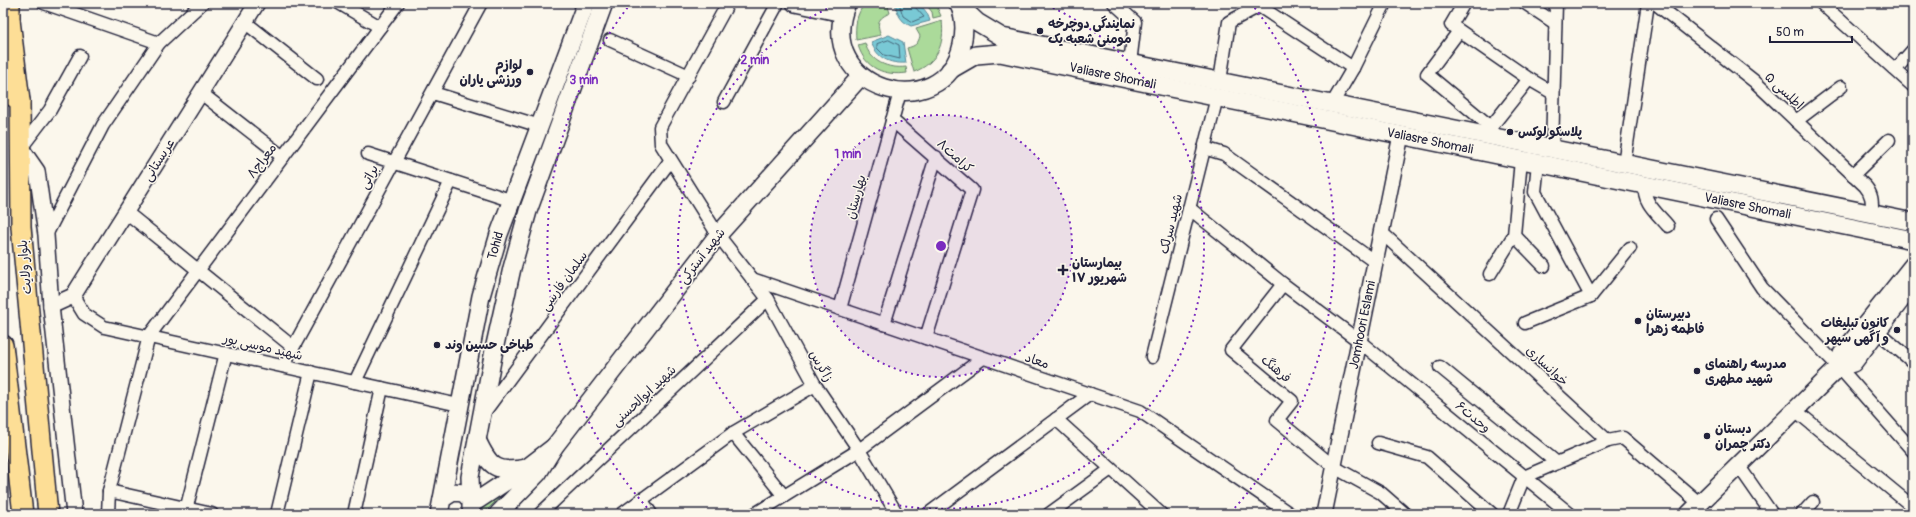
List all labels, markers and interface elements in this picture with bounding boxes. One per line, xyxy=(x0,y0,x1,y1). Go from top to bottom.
place label: نمایندگی دوچرخه مومنی شعبه یک xyxy=(1048,15,1135,47)
scale bar xyxy=(1770,18,1852,44)
text: 50 m xyxy=(1776,25,1804,40)
marker: نمایندگی دوچرخه مومنی شعبه یک xyxy=(1035,26,1045,36)
text: 2 min xyxy=(741,53,770,68)
place label: لوازم ورزشی یاران xyxy=(459,57,522,88)
street label: Valiasre Shomali xyxy=(1068,59,1157,93)
marker: لوازم ورزشی یاران xyxy=(525,67,535,77)
street label: اطلسی ۵ xyxy=(1761,69,1807,114)
text: 3 min xyxy=(570,73,599,88)
street label: Valiasre Shomali xyxy=(1385,124,1475,158)
place label: پلاسکو لوکس xyxy=(1518,124,1582,141)
marker: پلاسکو لوکس xyxy=(1505,127,1515,137)
street label: عربستانی xyxy=(140,136,179,185)
street label: کرامت۸ xyxy=(934,136,977,177)
street label: معراج۸ xyxy=(244,140,281,182)
text: 1 min xyxy=(835,147,862,162)
street label: براتی xyxy=(356,162,383,192)
street label: بهارستان xyxy=(842,173,870,221)
street label: Valiasre Shomali xyxy=(1703,189,1792,223)
street label: شهید سرلک xyxy=(1156,192,1186,256)
street label: شهید آسترکی xyxy=(675,225,730,288)
street label: Tohid xyxy=(484,230,507,262)
street label: بلوار ولایت xyxy=(15,239,35,295)
centre of rings xyxy=(934,239,948,253)
street label: سلمان فارسی xyxy=(537,248,592,315)
place label: بیمارستان ۱۷ شهریور xyxy=(1072,255,1127,286)
marker: بیمارستان ۱۷ شهریور xyxy=(1057,264,1069,276)
street label: Jomhoori Eslami xyxy=(1346,279,1379,370)
place label: دبیرستان فاطمه زهرا xyxy=(1646,306,1704,337)
place label: کانون تبلیغات و آگهی سپهر xyxy=(1821,315,1889,346)
marker: دبیرستان فاطمه زهرا xyxy=(1633,316,1643,326)
marker: کانون تبلیغات و آگهی سپهر xyxy=(1892,325,1902,335)
street label: شهید موسی پور xyxy=(221,330,304,365)
place label: طباخی حسین وند xyxy=(445,337,534,353)
marker: طباخی حسین وند xyxy=(432,340,442,350)
street label: خوانساری xyxy=(1523,342,1571,390)
street label: زاگرس xyxy=(806,347,836,385)
street label: معاد xyxy=(1023,349,1051,373)
street label: فرهنگ xyxy=(1258,352,1294,386)
place label: مدرسه راهنمای شهید مطهری xyxy=(1705,356,1787,387)
street label: شهید ابوالحسنی xyxy=(608,362,680,431)
marker: مدرسه راهنمای شهید مطهری xyxy=(1692,366,1702,376)
street label: وحدت۶ xyxy=(1452,398,1494,436)
place label: دبستان دکتر چمران xyxy=(1715,421,1771,452)
marker: دبستان دکتر چمران xyxy=(1702,431,1712,441)

